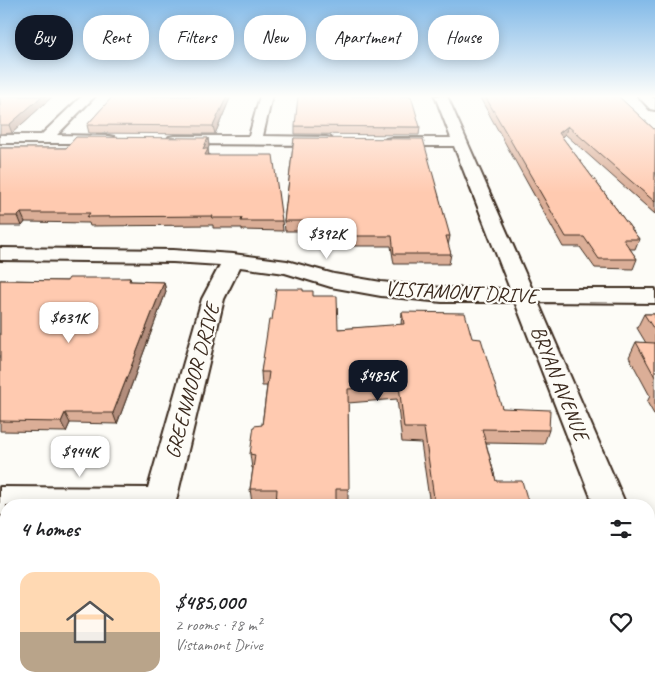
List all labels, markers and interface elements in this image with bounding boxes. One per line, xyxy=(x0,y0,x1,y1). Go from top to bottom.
chip: Buy xyxy=(15,15,73,60)
chip: Rent xyxy=(83,15,149,60)
chip: Filters xyxy=(159,15,234,60)
chip: New xyxy=(244,15,306,60)
chip: Apartment xyxy=(316,15,418,60)
chip: House xyxy=(428,15,499,60)
pin: $392K xyxy=(292,218,362,260)
text: $392K xyxy=(309,224,345,244)
street label: VISTAMONT DRIVE xyxy=(384,275,540,309)
street label: GREENMOOR DRIVE xyxy=(159,298,226,461)
pin: $631K xyxy=(34,302,104,344)
text: $631K xyxy=(50,308,88,328)
street label: BRYAN AVENUE xyxy=(525,322,596,447)
pin: $485K xyxy=(343,360,413,402)
text: $485K xyxy=(360,366,396,386)
pin: $944K xyxy=(45,436,115,478)
text: $944K xyxy=(62,442,98,462)
icon: filters xyxy=(607,515,635,543)
text: 4 homes xyxy=(20,516,79,542)
text: $485,000 xyxy=(175,589,245,615)
icon: home xyxy=(60,592,120,652)
icon: heart xyxy=(607,608,635,636)
text: 2 rooms · 78 m² xyxy=(175,615,261,635)
text: Vistamont Drive xyxy=(175,635,263,655)

